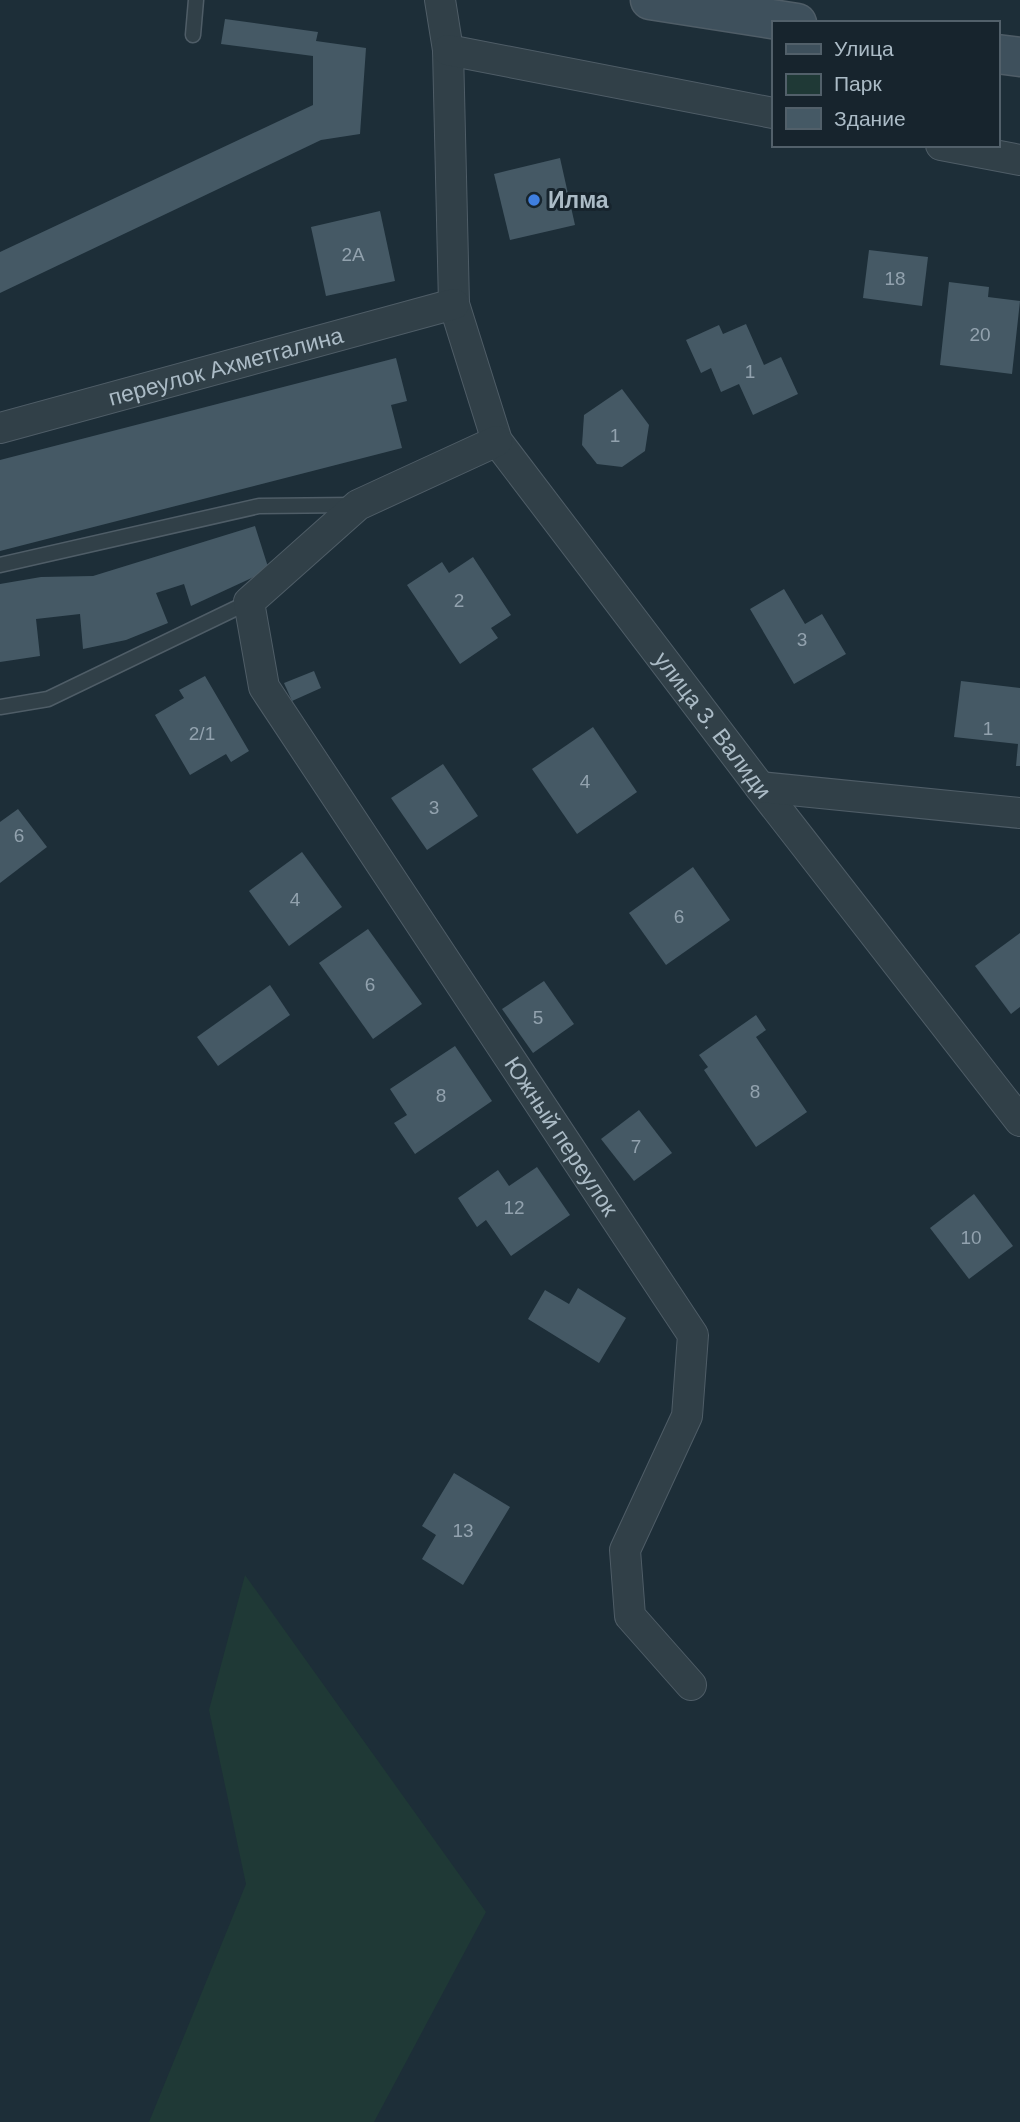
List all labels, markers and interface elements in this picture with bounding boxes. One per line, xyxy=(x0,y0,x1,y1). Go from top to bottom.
legend xyxy=(772,21,999,147)
text: Улица xyxy=(834,37,894,60)
text: Парк xyxy=(834,72,882,95)
text: Здание xyxy=(834,107,906,130)
place label: Илма xyxy=(548,187,609,213)
marker: Илма xyxy=(526,192,542,208)
house number: 2А xyxy=(341,244,365,265)
house number: 18 xyxy=(884,268,906,289)
street label: переулок Ахметгалина xyxy=(105,322,346,411)
house number: 20 xyxy=(969,324,991,345)
house number: 1 xyxy=(745,361,755,382)
house number: 1 xyxy=(610,425,620,446)
house number: 2 xyxy=(454,590,464,611)
house number: 3 xyxy=(797,629,807,650)
street label: улица З. Валиди xyxy=(649,647,777,803)
house number: 1 xyxy=(983,718,993,739)
house number: 2/1 xyxy=(189,723,215,744)
house number: 4 xyxy=(580,771,591,792)
house number: 3 xyxy=(429,797,439,818)
house number: 6 xyxy=(14,825,24,846)
house number: 4 xyxy=(290,889,301,910)
house number: 6 xyxy=(674,906,684,927)
house number: 6 xyxy=(365,974,375,995)
house number: 5 xyxy=(533,1007,543,1028)
street label: Южный переулок xyxy=(499,1052,624,1221)
house number: 8 xyxy=(750,1081,760,1102)
house number: 8 xyxy=(436,1085,446,1106)
house number: 7 xyxy=(631,1136,641,1157)
house number: 12 xyxy=(503,1197,525,1218)
house number: 10 xyxy=(960,1227,982,1248)
house number: 13 xyxy=(452,1520,474,1541)

